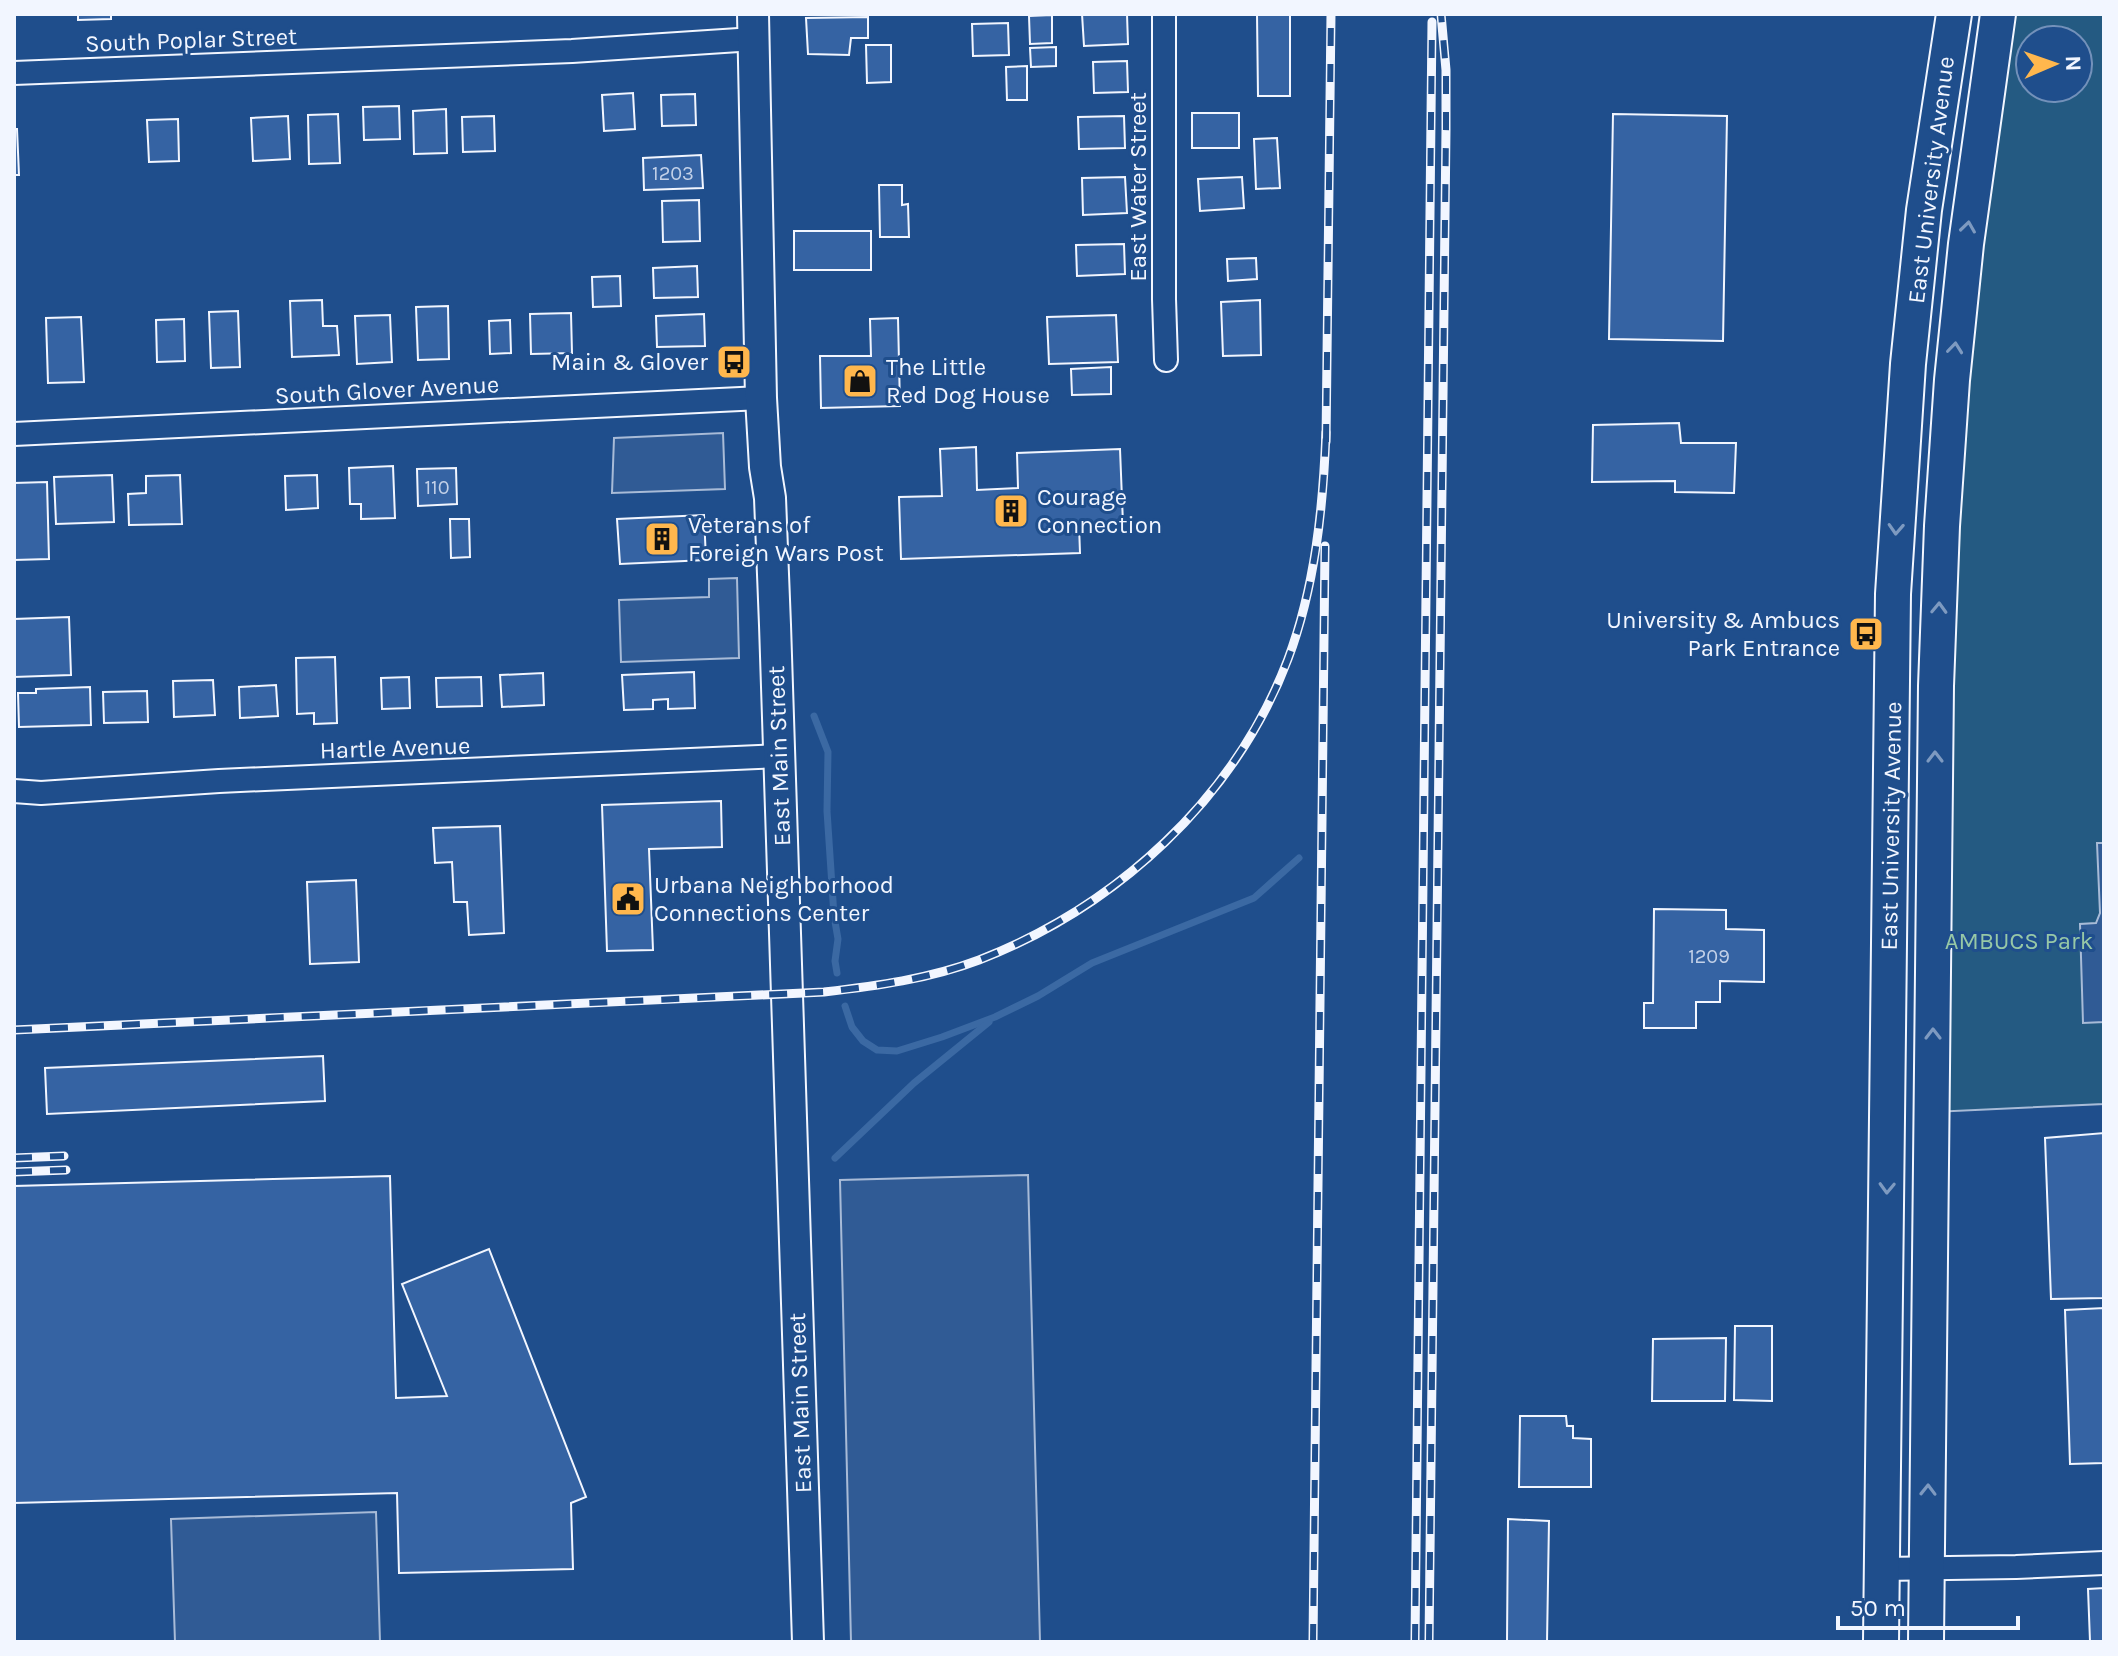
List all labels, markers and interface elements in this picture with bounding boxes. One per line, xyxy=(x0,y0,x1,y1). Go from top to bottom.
street label: South Poplar Street xyxy=(85,22,297,58)
north arrow xyxy=(2014,24,2094,104)
street label: East University Avenue xyxy=(1902,55,1960,305)
text: N xyxy=(2060,55,2086,72)
street label: East Water Street xyxy=(1124,92,1152,282)
house number: 1203 xyxy=(652,162,694,185)
one-way arrow xyxy=(1959,221,1976,234)
one-way arrow xyxy=(1946,342,1963,355)
bus stop icon: Main & Glover xyxy=(715,343,753,381)
place label: Main & Glover xyxy=(551,348,708,376)
place label: The Little Red Dog House xyxy=(886,353,1050,409)
shop icon: The Little Red Dog House xyxy=(841,362,879,400)
street label: South Glover Avenue xyxy=(274,370,500,410)
house number: 110 xyxy=(424,476,450,499)
place label: Courage Connection xyxy=(1037,483,1162,539)
building icon: Courage Connection xyxy=(992,492,1030,530)
place label: Veterans of Foreign Wars Post xyxy=(688,511,884,567)
building icon: Veterans of Foreign Wars Post xyxy=(643,520,681,558)
one-way arrow xyxy=(1888,523,1905,536)
one-way arrow xyxy=(1930,601,1947,614)
place label: University & Ambucs Park Entrance xyxy=(1606,606,1840,662)
bus stop icon: University & Ambucs Park Entrance xyxy=(1847,615,1885,653)
street label: East Main Street xyxy=(762,665,796,847)
street label: East University Avenue xyxy=(1875,701,1907,951)
street label: Hartle Avenue xyxy=(319,731,471,765)
one-way arrow xyxy=(1927,750,1944,763)
place label: Urbana Neighborhood Connections Center xyxy=(654,871,894,927)
public building icon: Urbana Neighborhood Connections Center xyxy=(609,880,647,918)
park label: AMBUCS Park xyxy=(1945,927,2093,955)
house number: 1209 xyxy=(1688,945,1730,968)
one-way arrow xyxy=(1924,1027,1942,1040)
one-way arrow xyxy=(1878,1182,1895,1195)
street label: East Main Street xyxy=(783,1312,817,1494)
one-way arrow xyxy=(1919,1483,1937,1496)
scale bar xyxy=(1838,1580,2018,1630)
text: 50 m xyxy=(1850,1594,1906,1622)

